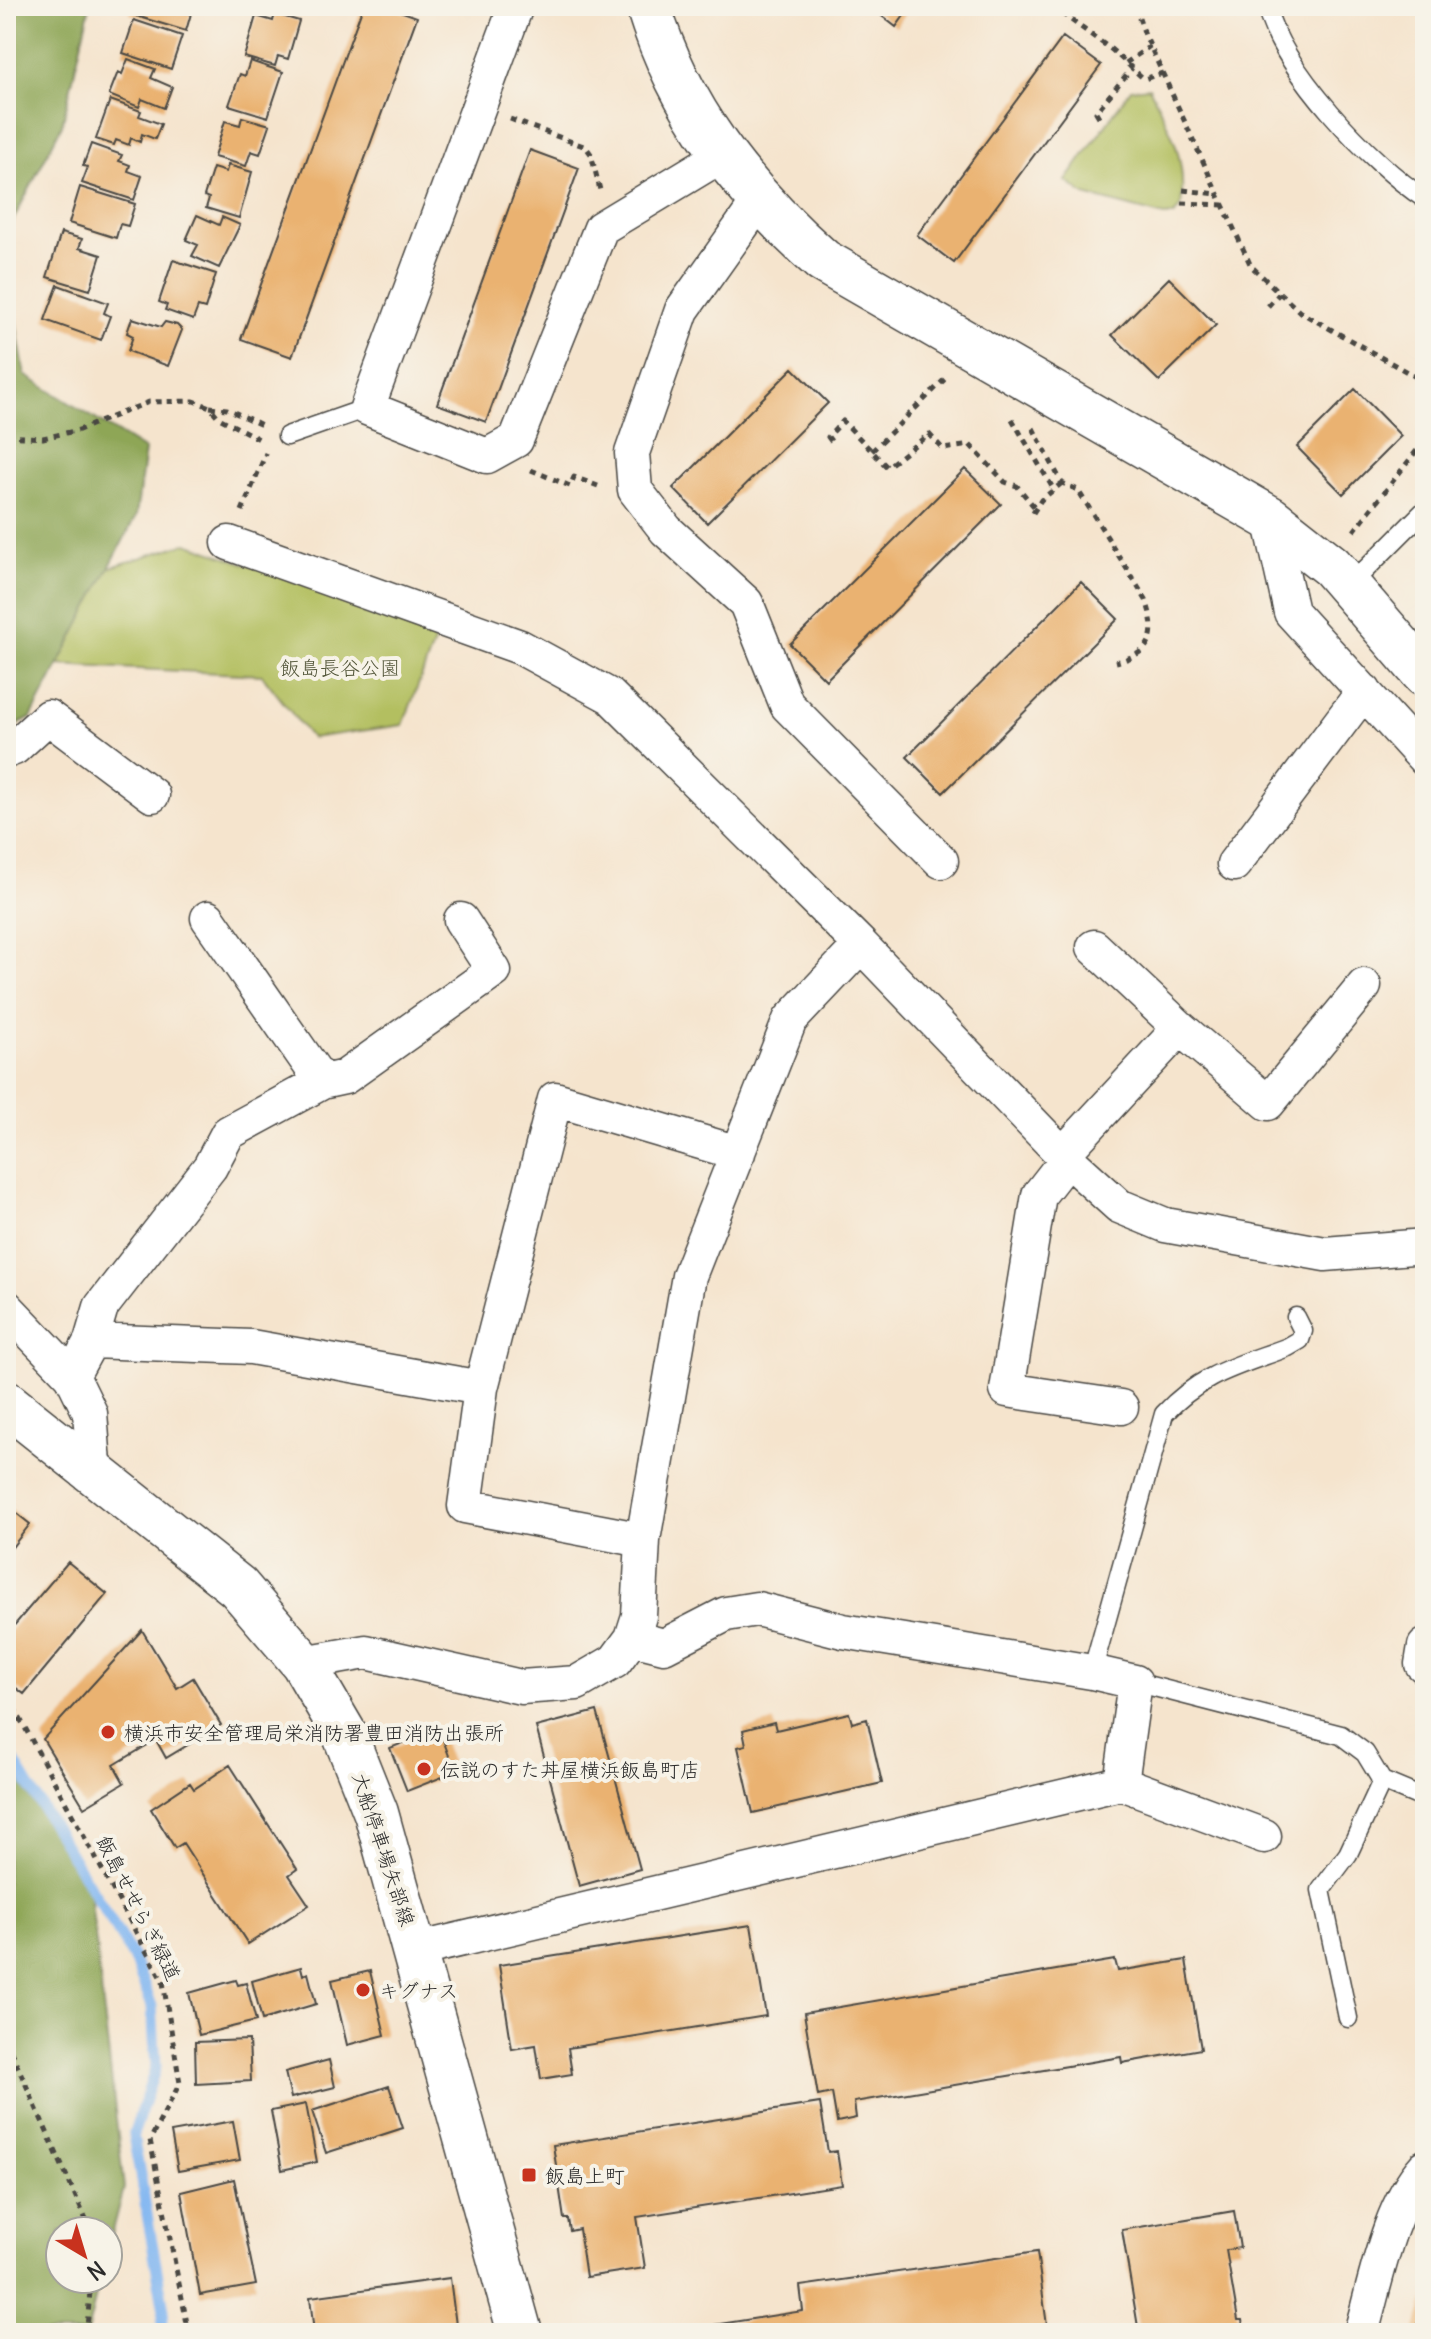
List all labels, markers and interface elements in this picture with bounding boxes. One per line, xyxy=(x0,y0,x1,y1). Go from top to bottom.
park label: 飯島長谷公園 xyxy=(280,655,400,680)
place label: 横浜市安全管理局栄消防署豊田消防出張所 xyxy=(124,1720,504,1745)
marker: 横浜市安全管理局栄消防署豊田消防出張所 xyxy=(99,1723,117,1741)
place label: 伝説のすた丼屋横浜飯島町店 xyxy=(440,1757,700,1782)
marker: 伝説のすた丼屋横浜飯島町店 xyxy=(415,1760,433,1778)
street label: 大船停車場矢部線 xyxy=(347,1769,421,1929)
street label: 飯島せせらぎ緑道 xyxy=(92,1831,186,1985)
place label: キグナス xyxy=(379,1978,458,2003)
marker: キグナス xyxy=(354,1981,372,1999)
place label: 飯島上町 xyxy=(545,2163,625,2188)
marker: 飯島上町 xyxy=(520,2166,538,2184)
north arrow xyxy=(44,2215,124,2295)
text: N xyxy=(82,2255,111,2286)

